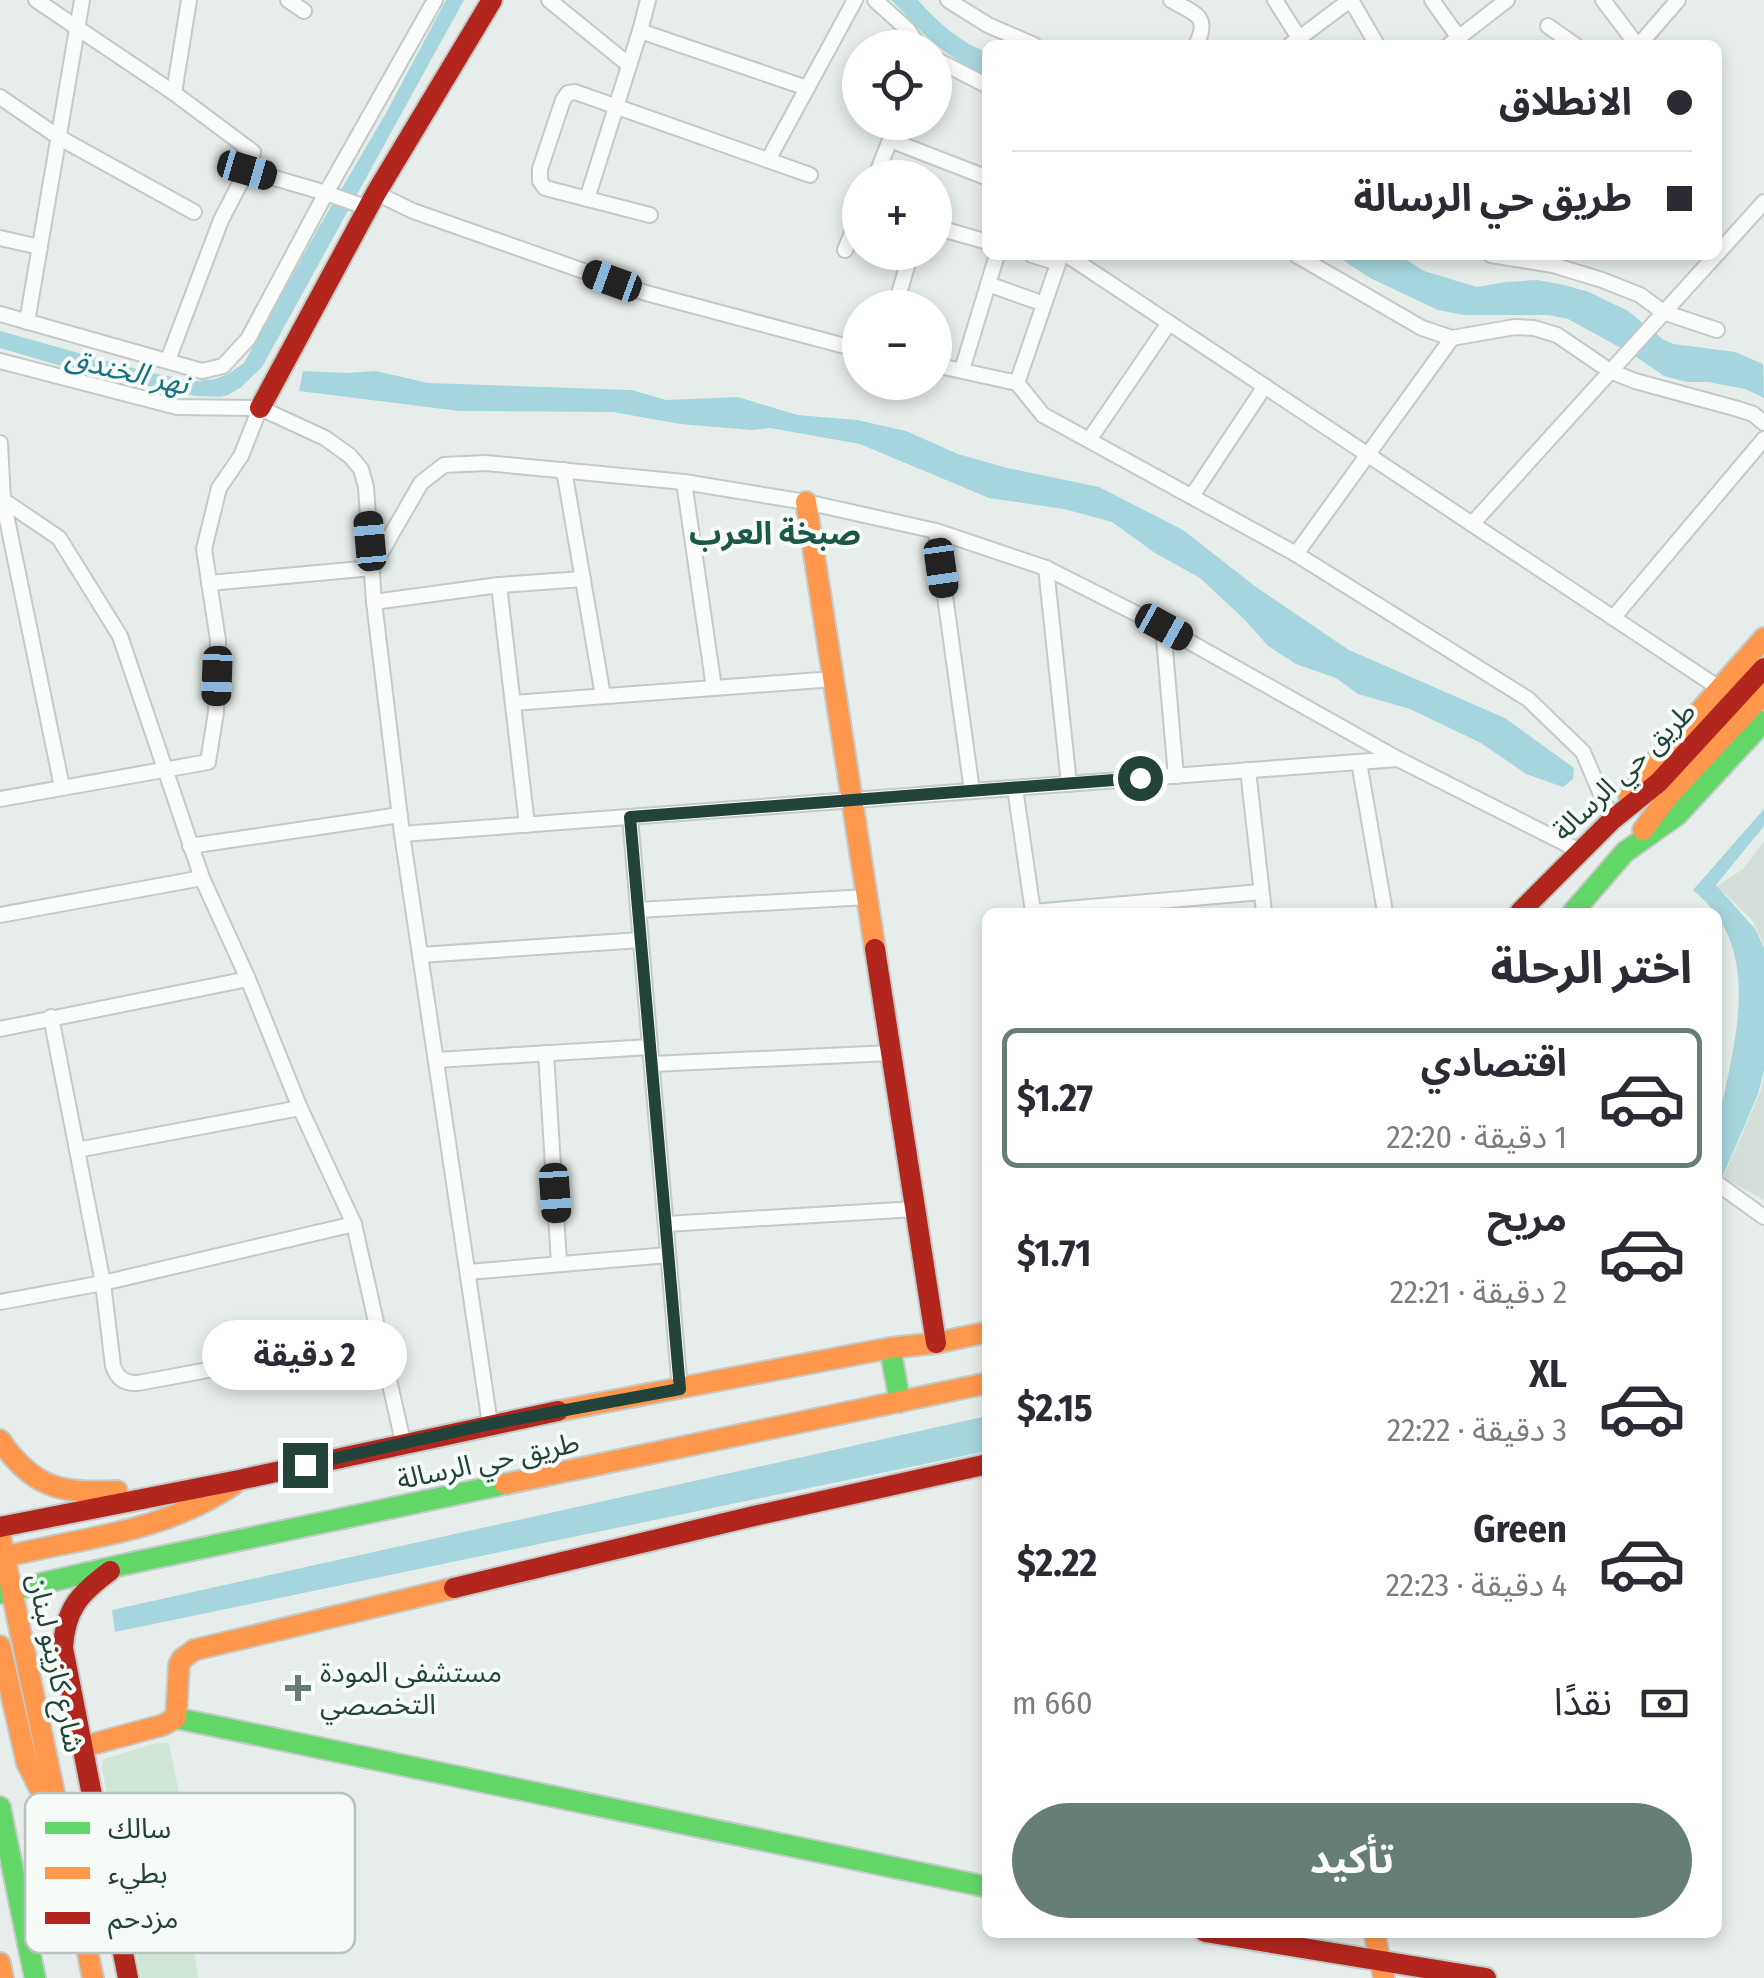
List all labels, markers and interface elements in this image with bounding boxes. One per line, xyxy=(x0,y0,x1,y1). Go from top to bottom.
map controls xyxy=(842,30,952,400)
button: locate xyxy=(842,30,952,140)
text: الانطلاق xyxy=(1499,79,1632,125)
car xyxy=(214,147,280,193)
button: + xyxy=(842,160,952,270)
text: طريق حي الرسالة xyxy=(1354,175,1632,221)
car xyxy=(579,257,645,305)
button: − xyxy=(842,290,952,400)
water label: نهر الخندق xyxy=(62,339,195,403)
car xyxy=(352,510,388,572)
district label: صبخة العرب xyxy=(689,514,861,552)
car xyxy=(922,536,960,600)
car xyxy=(1130,599,1198,655)
car xyxy=(201,645,233,707)
street label: طريق حي الرسالة xyxy=(1546,695,1705,851)
route start xyxy=(1118,756,1163,801)
text: اختر الرحلة xyxy=(1490,941,1692,995)
text: اقتصادي xyxy=(1421,1040,1567,1086)
icon: car xyxy=(1597,1053,1687,1143)
text: $1.27 xyxy=(1017,1075,1093,1121)
text: 1 دقيقة · 22:20 xyxy=(1386,1118,1567,1156)
car xyxy=(538,1162,572,1224)
text: مريح xyxy=(1487,1195,1567,1241)
icon: car xyxy=(1597,1208,1687,1298)
text: $1.71 xyxy=(1017,1230,1091,1276)
text: 2 دقيقة · 22:21 xyxy=(1390,1273,1567,1311)
callout: 2 دقيقة xyxy=(202,1320,408,1390)
text: 2 دقيقة xyxy=(254,1336,356,1374)
text: XL xyxy=(1529,1351,1567,1397)
icon: car xyxy=(1597,1363,1687,1453)
text: $2.15 xyxy=(1017,1385,1093,1431)
text: 3 دقيقة · 22:22 xyxy=(1387,1411,1567,1449)
street label: طريق حي الرسالة xyxy=(394,1426,583,1501)
route end xyxy=(283,1443,328,1488)
text: Green xyxy=(1473,1506,1567,1552)
icon: car xyxy=(1597,1518,1687,1608)
text: $2.22 xyxy=(1017,1540,1097,1586)
text: 4 دقيقة · 22:23 xyxy=(1386,1566,1567,1604)
street label: شارع كازينو لبنان xyxy=(17,1571,91,1756)
place label: مستشفى المودة التخصصي xyxy=(320,1656,502,1725)
marker: مستشفى المودة التخصصي xyxy=(285,1675,311,1701)
icon: cash xyxy=(1637,1676,1692,1731)
text: نقدًا xyxy=(1554,1679,1612,1725)
text: 660 m xyxy=(1012,1684,1093,1722)
legend xyxy=(25,1793,355,1953)
button: تأكيد xyxy=(1012,1803,1692,1918)
text: سالك xyxy=(108,1812,171,1845)
text: بطيء xyxy=(108,1857,168,1894)
text: مزدحم xyxy=(108,1902,179,1940)

